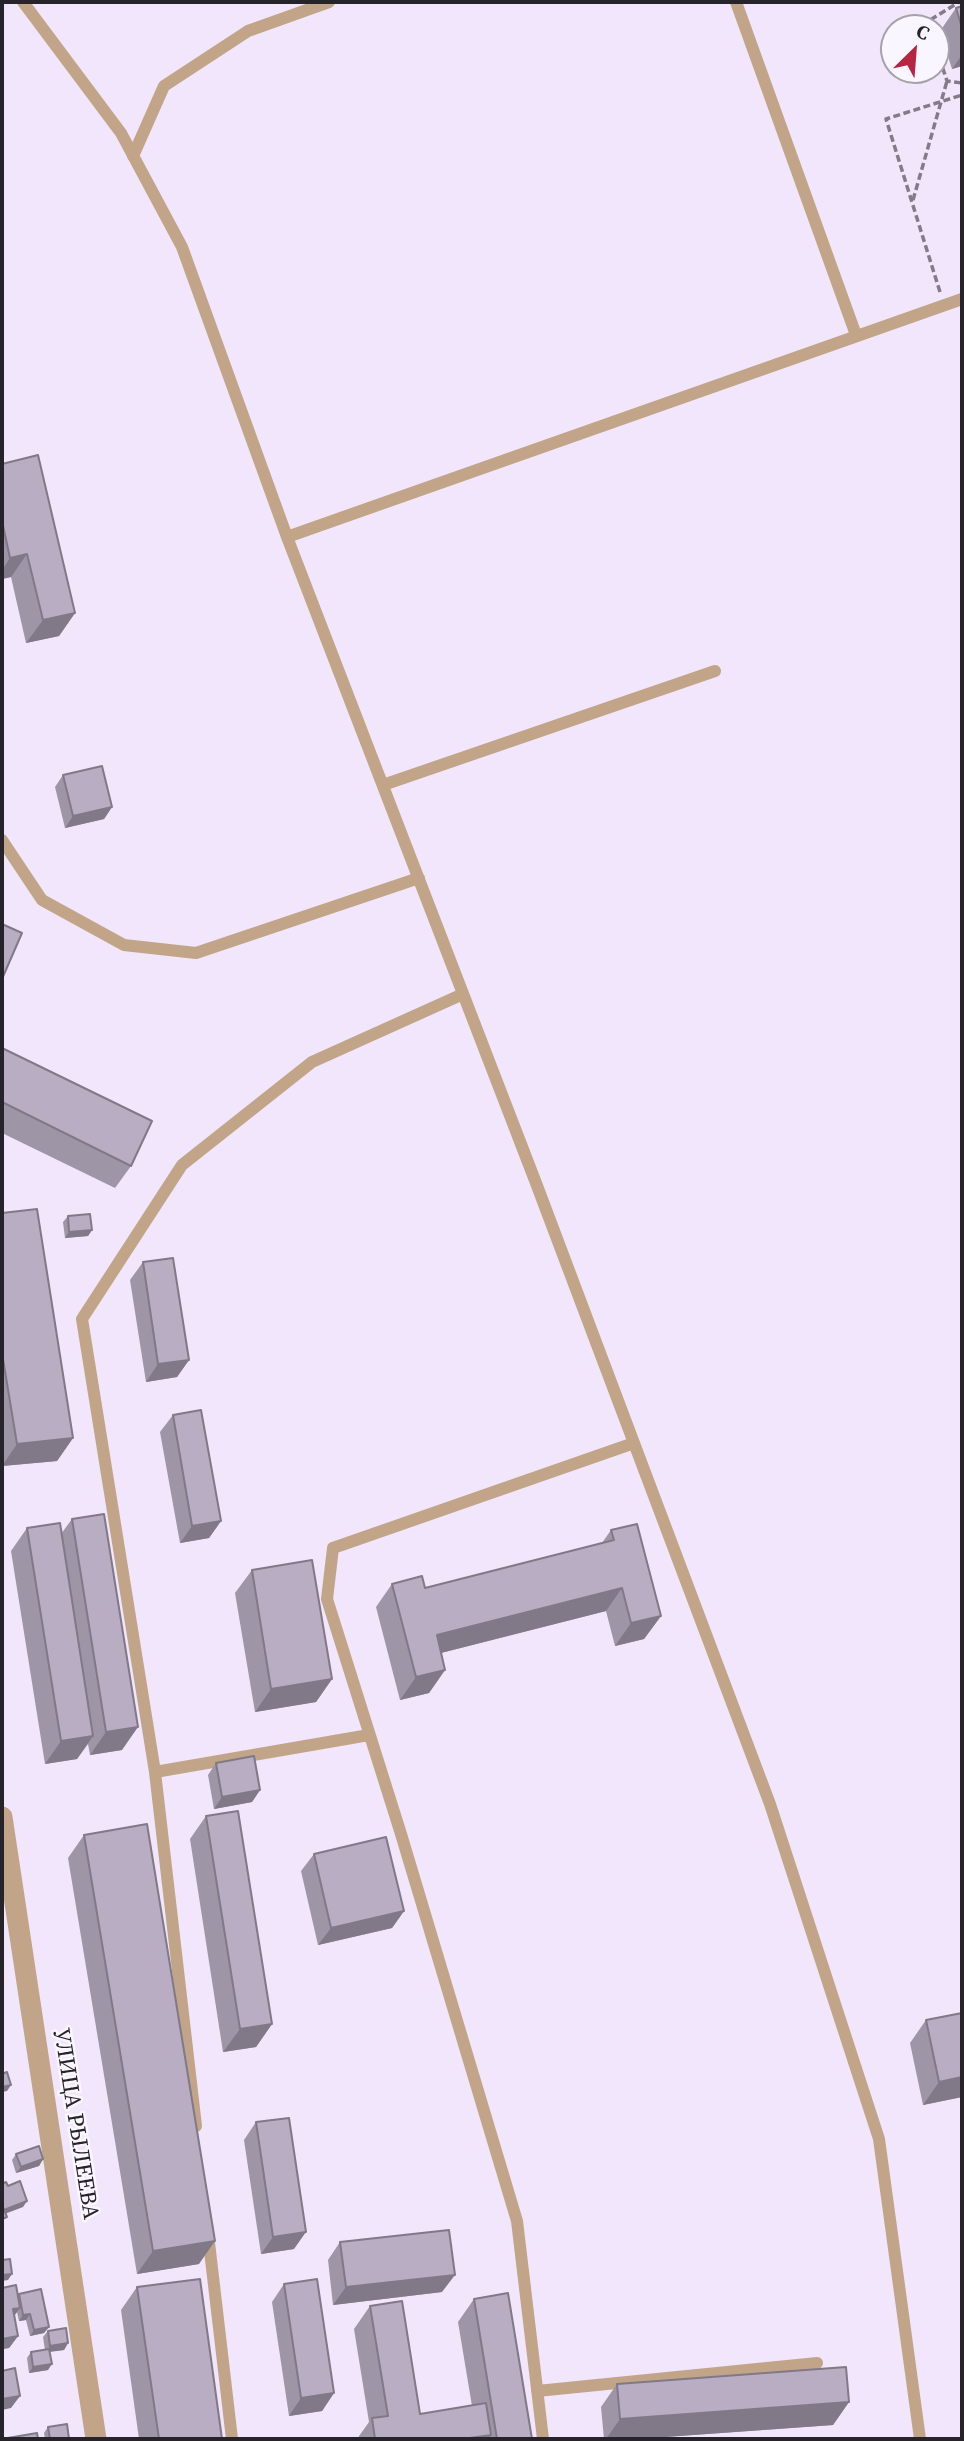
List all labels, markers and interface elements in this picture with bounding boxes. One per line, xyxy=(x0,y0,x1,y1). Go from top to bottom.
north arrow xyxy=(880,14,950,84)
text: С xyxy=(912,17,934,46)
street label: УЛИЦА РЫЛЕЕВА xyxy=(46,2026,104,2222)

